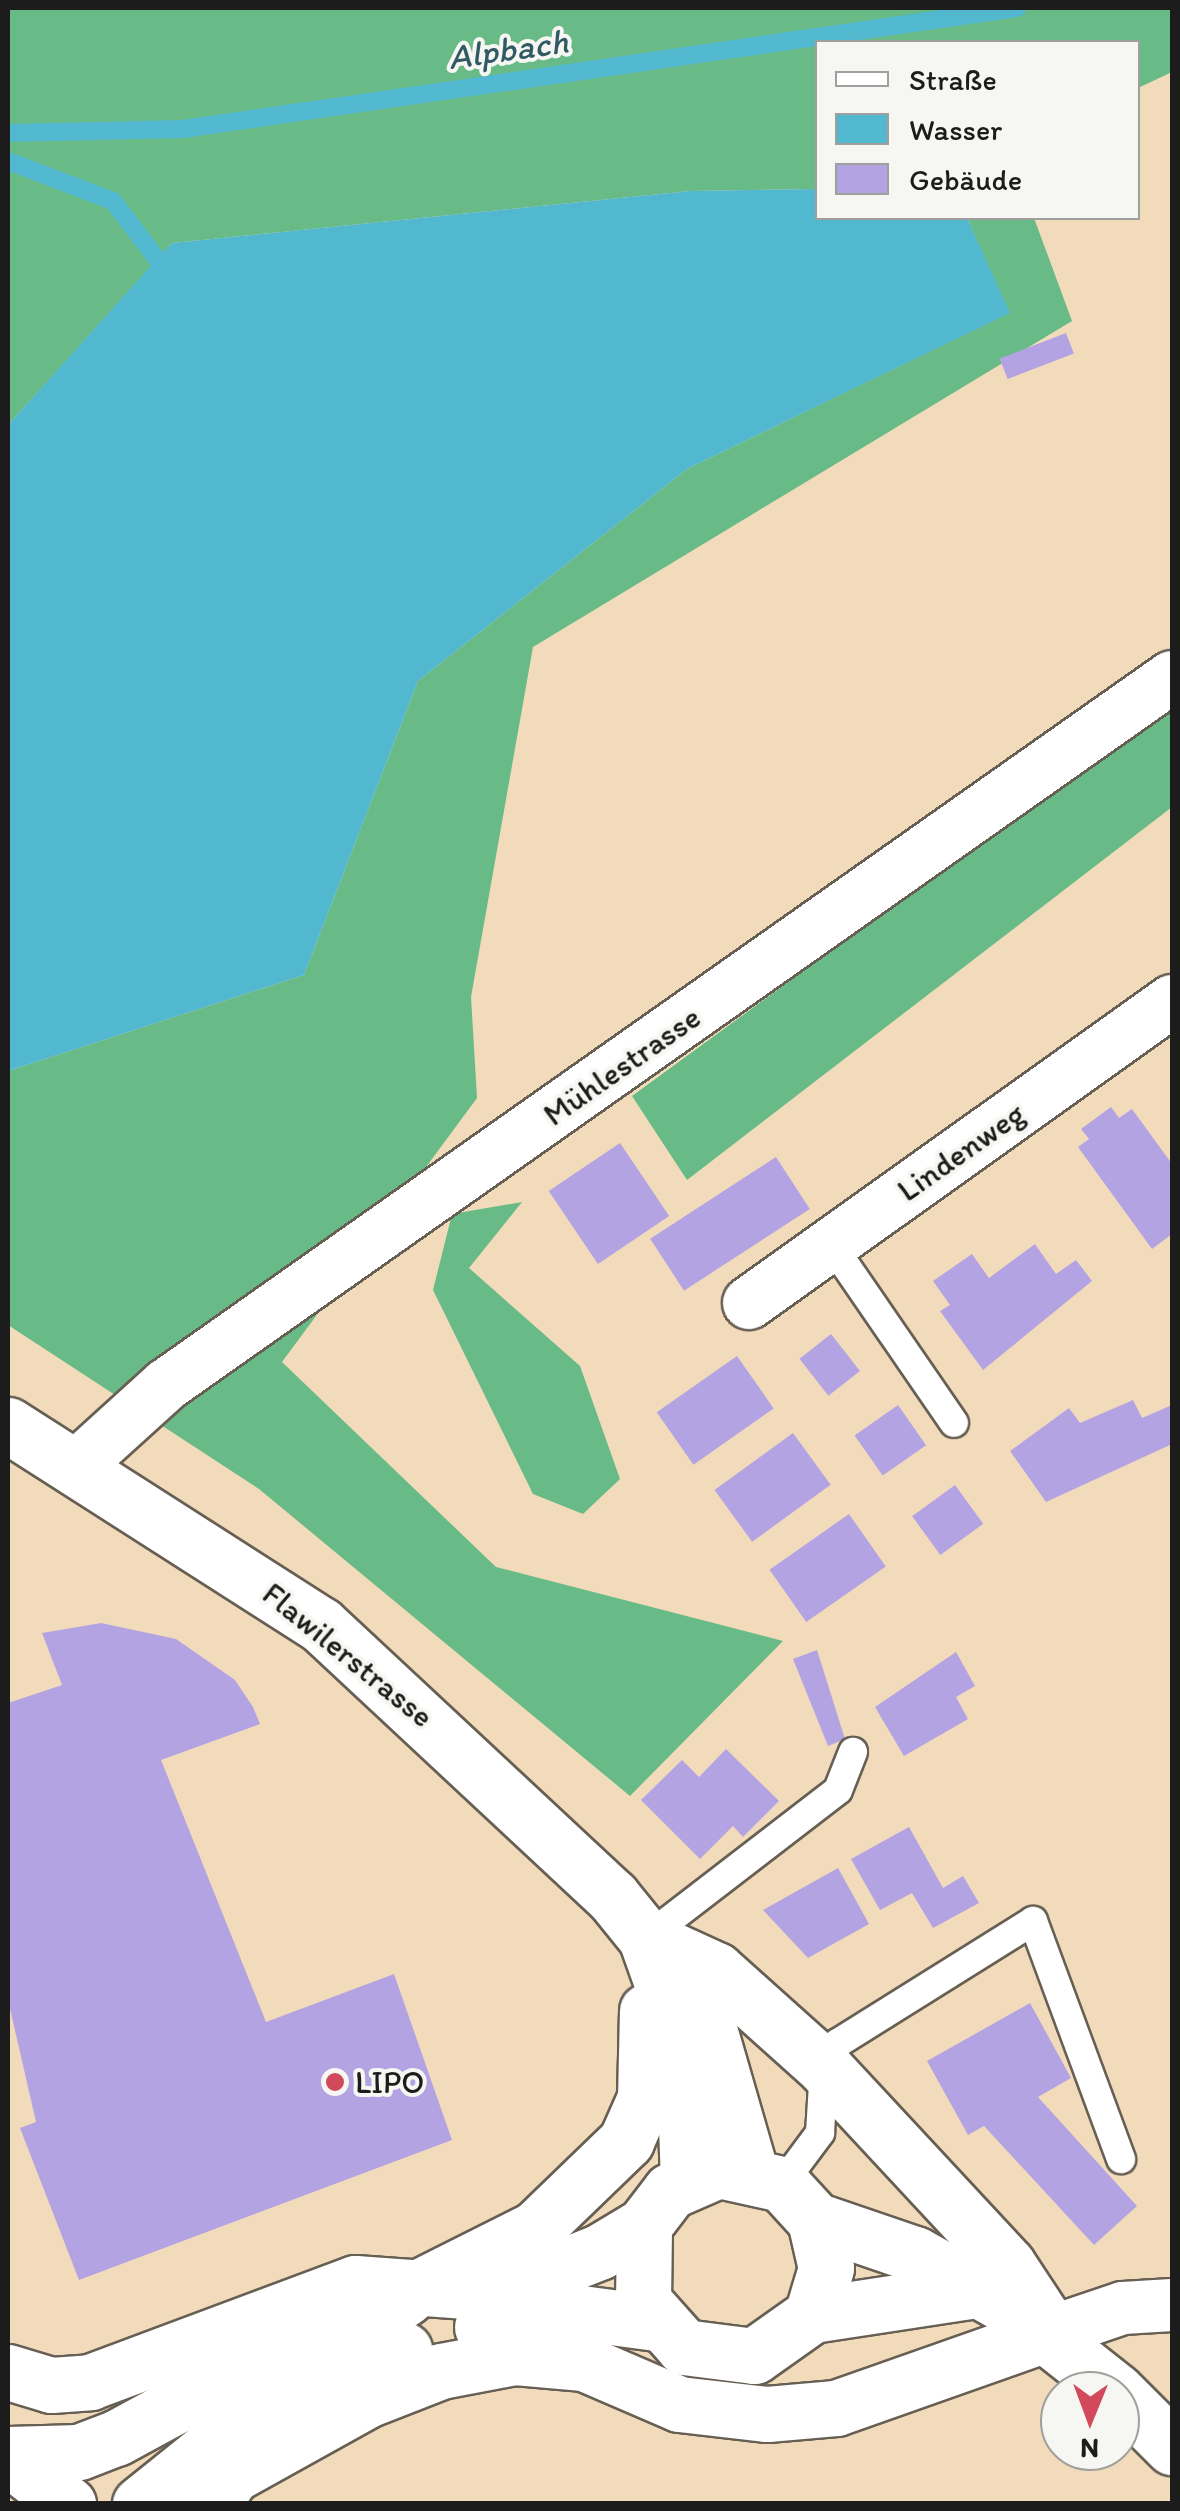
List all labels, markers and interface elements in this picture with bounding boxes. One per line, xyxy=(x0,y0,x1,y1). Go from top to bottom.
water label: Alpbach xyxy=(445,20,571,78)
legend xyxy=(815,40,1140,220)
text: Straße xyxy=(909,61,997,98)
text: Wasser xyxy=(909,111,1002,148)
text: Gebäude xyxy=(909,161,1022,198)
street label: Mühlestrasse xyxy=(536,998,708,1134)
street label: Lindenweg xyxy=(890,1094,1032,1210)
street label: Flawilerstrasse xyxy=(255,1574,441,1736)
place label: LIPO xyxy=(355,2063,424,2101)
marker: LIPO xyxy=(324,2071,346,2093)
north arrow xyxy=(1040,2371,1140,2471)
text: N xyxy=(1080,2432,1099,2466)

